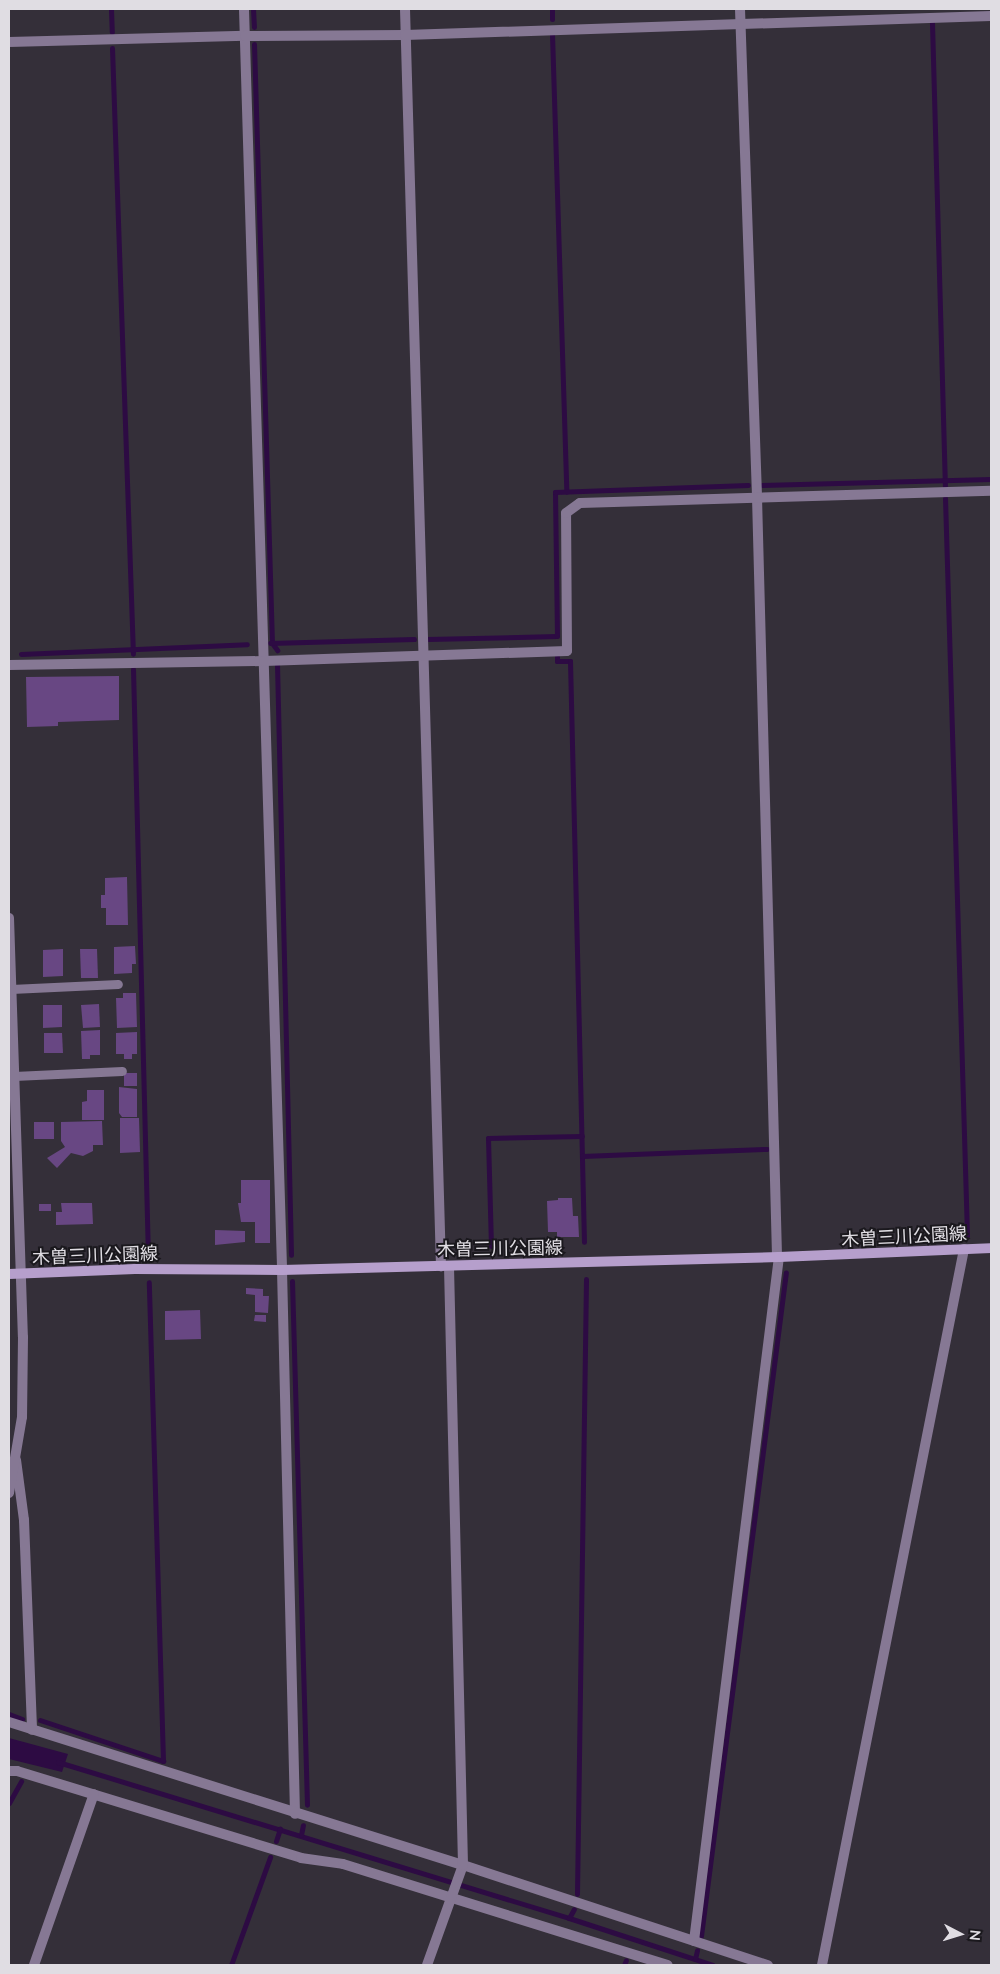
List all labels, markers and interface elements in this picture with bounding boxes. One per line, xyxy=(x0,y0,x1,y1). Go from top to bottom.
street label: 木曽三川公園線 xyxy=(841,1222,967,1250)
street label: 木曽三川公園線 xyxy=(437,1236,563,1260)
street label: 木曽三川公園線 xyxy=(32,1242,158,1268)
north arrow xyxy=(935,1909,985,1959)
text: N xyxy=(967,1929,984,1941)

